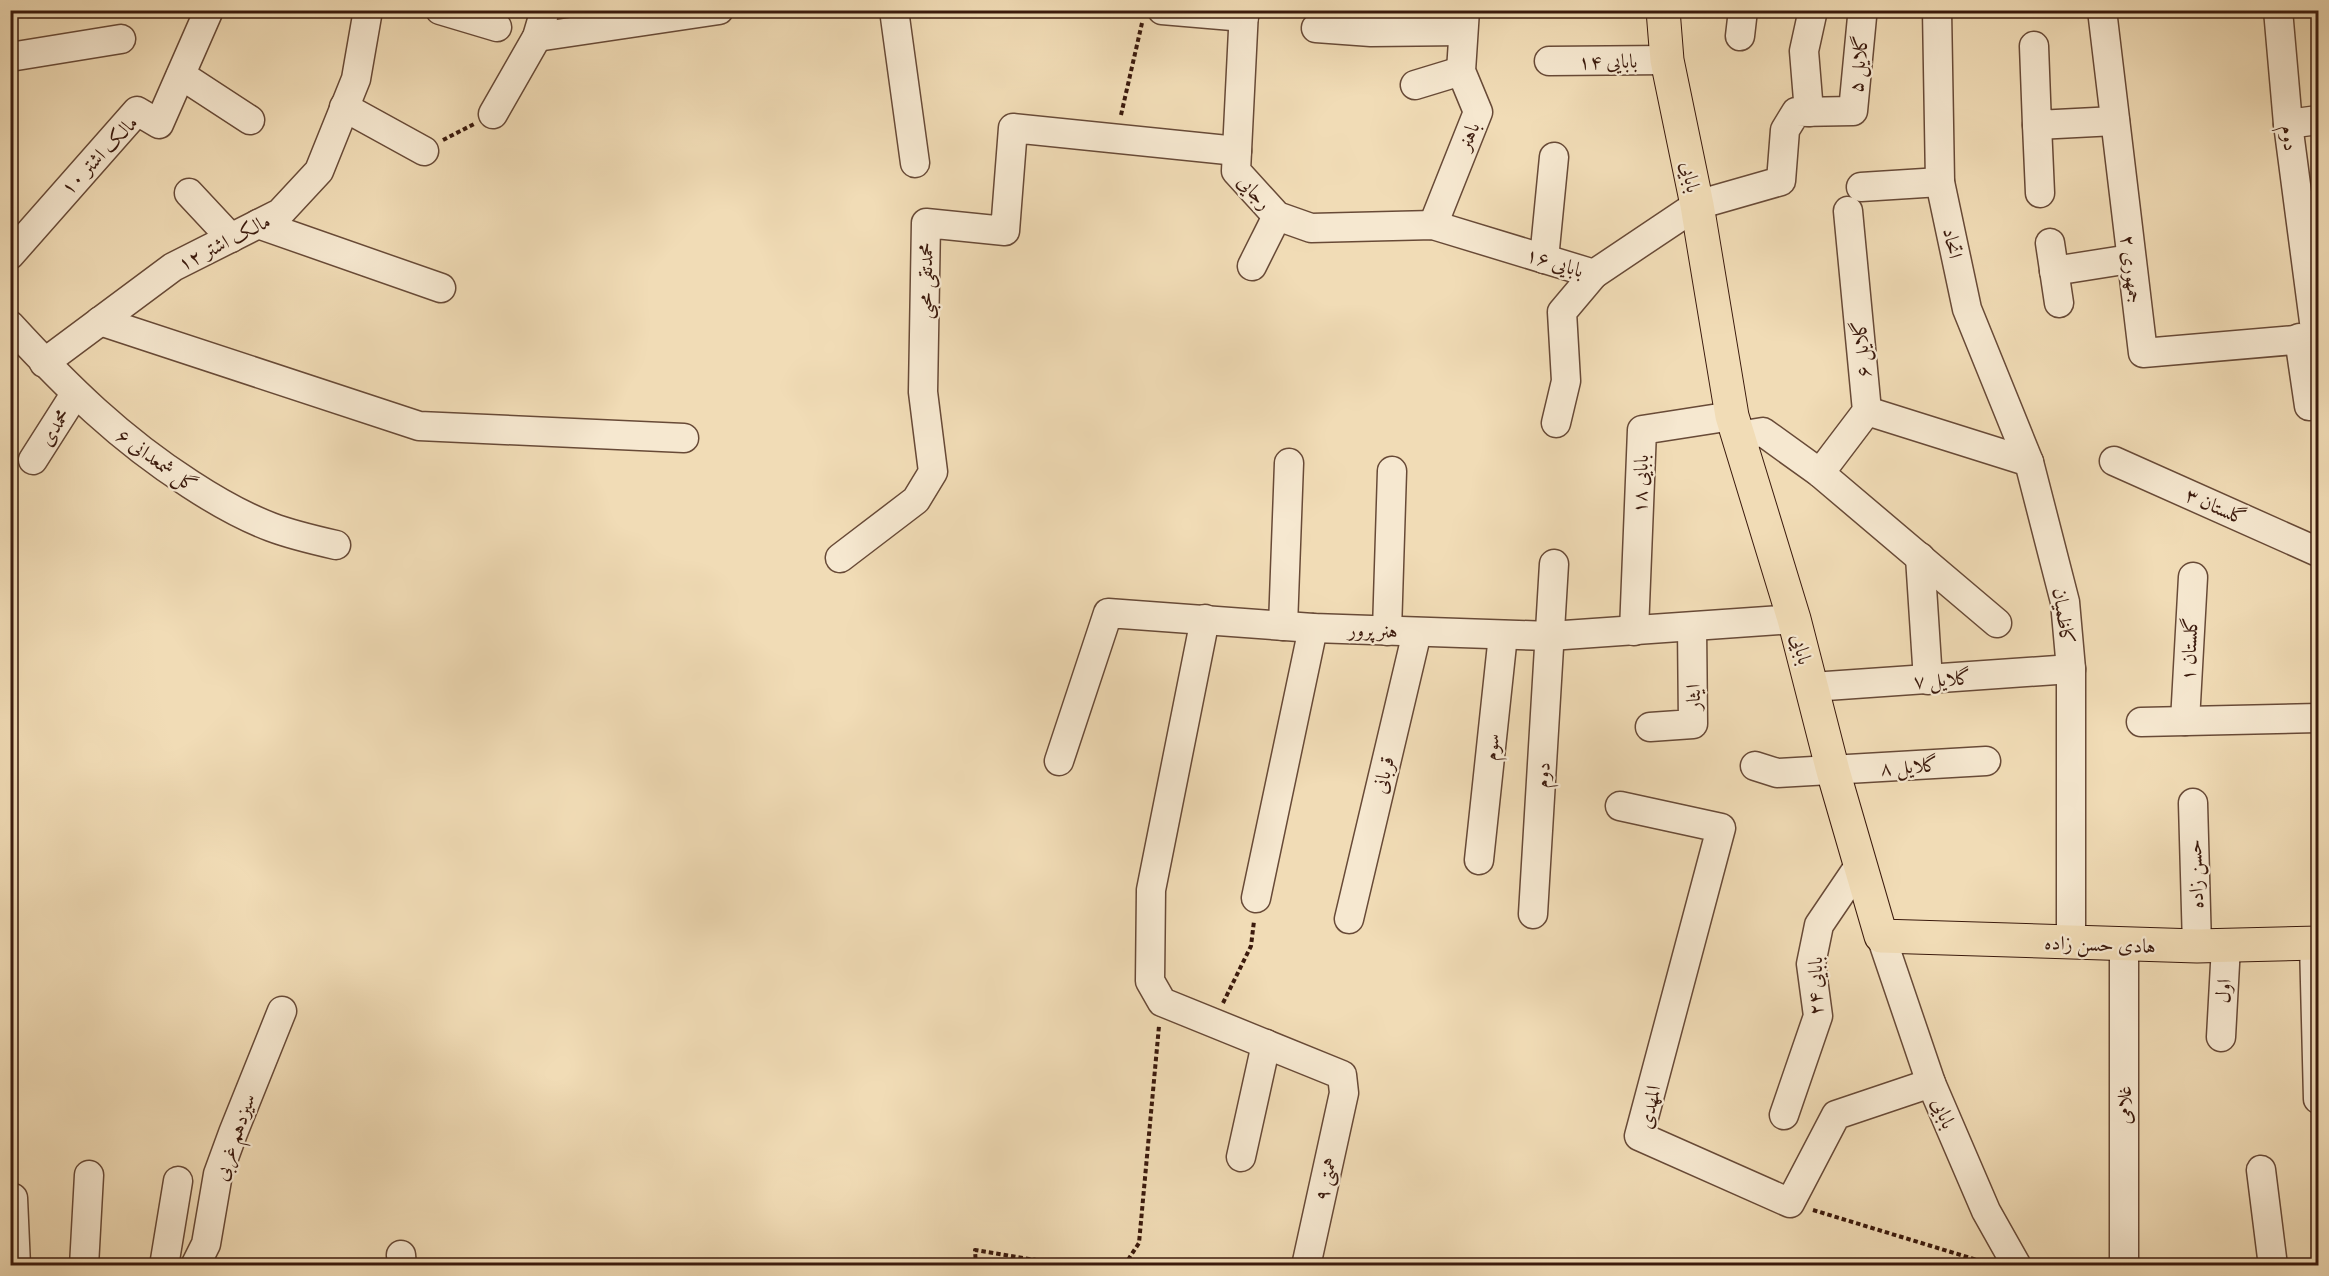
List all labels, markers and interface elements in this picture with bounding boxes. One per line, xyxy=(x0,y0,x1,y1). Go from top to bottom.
street label: گلایل ۵ xyxy=(1843,34,1876,94)
street label: بابایی ۱۴ xyxy=(1578,48,1638,76)
street label: مالک اشتر ۱۰ xyxy=(55,110,143,200)
street label: باهنر xyxy=(1451,118,1485,156)
street label: دوم xyxy=(2271,124,2303,153)
street label: بابایی xyxy=(1674,159,1706,195)
street label: رجایی xyxy=(1231,169,1277,216)
street label: مالک اشتر ۱۲ xyxy=(174,208,275,276)
street label: اتحاد xyxy=(1937,225,1968,261)
street label: جمهوری ۲ xyxy=(2115,234,2148,305)
street label: محمدتقی محبی xyxy=(912,242,943,320)
street label: بابایی ۱۶ xyxy=(1523,242,1587,284)
street label: گلایل ۶ xyxy=(1847,319,1878,379)
street label: محمدی xyxy=(33,404,75,451)
street label: گل شمعدانی ۶ xyxy=(111,423,202,499)
street label: بابایی ۱۸ xyxy=(1627,454,1655,514)
street label: گلستان ۳ xyxy=(2182,482,2250,531)
street label: کاظمیان xyxy=(2047,586,2080,646)
street label: هنر پرور xyxy=(1346,617,1398,645)
street label: گلستان ۱ xyxy=(2175,617,2204,682)
street label: بابایی xyxy=(1784,631,1818,668)
street label: گلایل ۷ xyxy=(1912,665,1972,696)
street label: ایثار xyxy=(1681,684,1706,712)
street label: سوم xyxy=(1478,732,1510,762)
street label: گلایل ۸ xyxy=(1879,752,1939,783)
street label: قربانی xyxy=(1367,754,1400,796)
street label: دوم xyxy=(1529,761,1561,789)
street label: حسن زاده xyxy=(2182,839,2210,909)
street label: هادی حسن زاده xyxy=(2044,930,2156,960)
street label: بابایی ۲۴ xyxy=(1803,956,1829,1016)
street label: اول xyxy=(2210,978,2237,1004)
street label: المهدی xyxy=(1633,1083,1666,1131)
street label: غلامی xyxy=(2112,1086,2137,1124)
street label: سیزدهم غربی xyxy=(208,1090,267,1186)
street label: بابایی xyxy=(1925,1094,1961,1133)
street label: همتی ۹ xyxy=(1309,1155,1344,1204)

